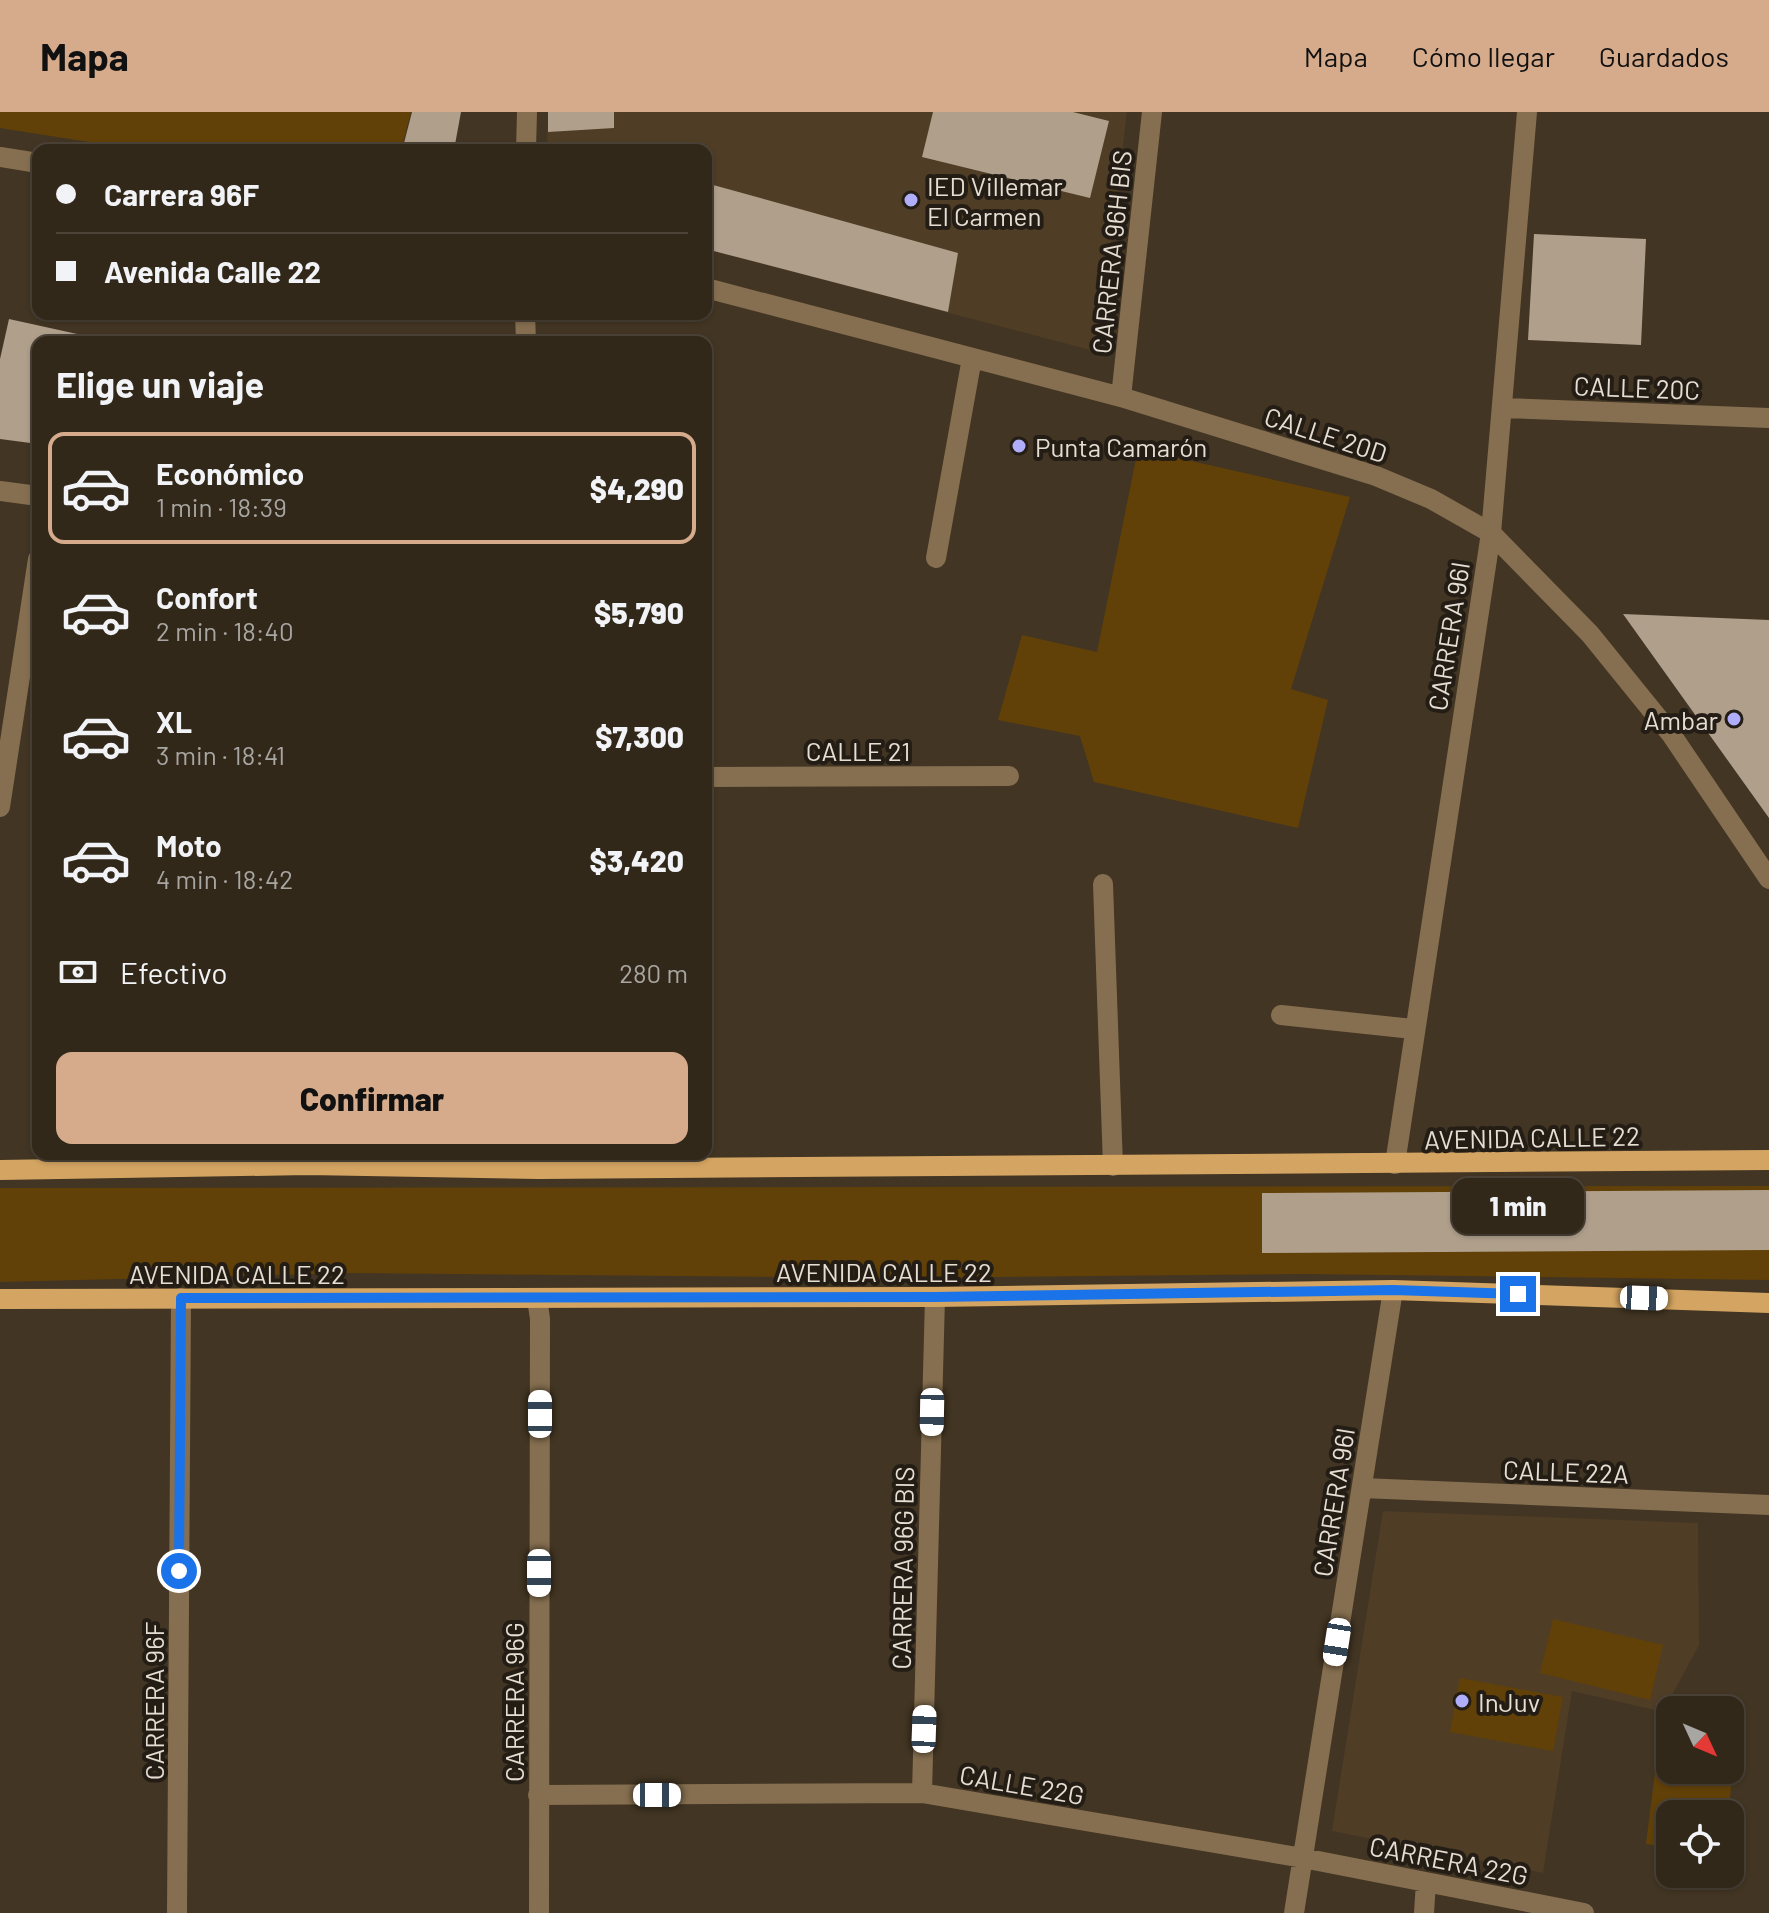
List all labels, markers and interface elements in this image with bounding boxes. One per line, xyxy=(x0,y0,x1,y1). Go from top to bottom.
text: Mapa xyxy=(40,33,129,79)
text: Mapa xyxy=(1304,39,1368,73)
text: Cómo llegar xyxy=(1412,39,1555,73)
text: Guardados xyxy=(1599,39,1729,73)
street label: CARRERA 96H BIS xyxy=(1085,149,1137,355)
place label: IED Villemar El Carmen xyxy=(927,170,1063,231)
text: Carrera 96F xyxy=(104,176,259,212)
marker: IED Villemar El Carmen xyxy=(902,191,920,209)
text: Avenida Calle 22 xyxy=(104,253,321,289)
text: Elige un viaje xyxy=(56,362,264,405)
street label: CALLE 20C xyxy=(1573,369,1701,405)
street label: CALLE 20D xyxy=(1261,400,1391,468)
place label: Punta Camarón xyxy=(1035,431,1207,462)
marker: Punta Camarón xyxy=(1010,437,1028,455)
icon: car xyxy=(60,452,132,524)
text: Económico xyxy=(156,455,304,491)
text: $4,290 xyxy=(590,470,684,506)
text: 1 min · 18:39 xyxy=(156,491,287,522)
street label: CARRERA 96I xyxy=(1421,559,1475,713)
icon: car xyxy=(60,576,132,648)
text: Confort xyxy=(156,579,258,615)
text: $5,790 xyxy=(594,594,684,630)
text: 2 min · 18:40 xyxy=(156,615,294,646)
icon: car xyxy=(60,700,132,772)
text: XL xyxy=(156,703,192,739)
place label: Ambar xyxy=(1644,704,1719,735)
marker: Ambar xyxy=(1725,710,1743,728)
text: $7,300 xyxy=(595,718,684,754)
street label: CALLE 21 xyxy=(806,735,910,766)
text: 3 min · 18:41 xyxy=(156,739,285,770)
icon: car xyxy=(60,824,132,896)
text: Moto xyxy=(156,827,222,863)
text: $3,420 xyxy=(589,842,684,878)
text: 4 min · 18:42 xyxy=(156,863,293,894)
icon: cash xyxy=(56,950,100,994)
text: Efectivo xyxy=(120,954,228,990)
text: 280 m xyxy=(619,957,688,988)
button: Confirmar xyxy=(56,1052,688,1144)
street label: AVENIDA CALLE 22 xyxy=(1424,1120,1640,1154)
callout: 1 min xyxy=(1452,1178,1584,1234)
text: 1 min xyxy=(1489,1190,1547,1221)
street label: AVENIDA CALLE 22 xyxy=(776,1256,992,1287)
street label: AVENIDA CALLE 22 xyxy=(129,1258,345,1289)
route end xyxy=(1500,1276,1536,1312)
car xyxy=(1620,1285,1668,1311)
car xyxy=(920,1388,944,1436)
car xyxy=(528,1390,552,1438)
street label: CARRERA 96I xyxy=(1306,1425,1360,1579)
street label: CALLE 22A xyxy=(1503,1453,1629,1489)
street label: CARRERA 96G BIS xyxy=(885,1466,919,1670)
car xyxy=(527,1549,551,1597)
route start xyxy=(161,1553,197,1589)
car xyxy=(1321,1616,1353,1668)
street label: CARRERA 96F xyxy=(138,1621,169,1780)
street label: CARRERA 96G xyxy=(498,1622,529,1782)
place label: InJuv xyxy=(1478,1686,1540,1717)
marker: InJuv xyxy=(1453,1692,1471,1710)
north arrow xyxy=(1656,1696,1744,1784)
map controls xyxy=(1656,1696,1744,1888)
car xyxy=(911,1705,937,1753)
street label: CALLE 22G xyxy=(957,1758,1087,1810)
car xyxy=(633,1783,681,1807)
button: locate xyxy=(1656,1800,1744,1888)
street label: CARRERA 22G xyxy=(1367,1829,1531,1891)

